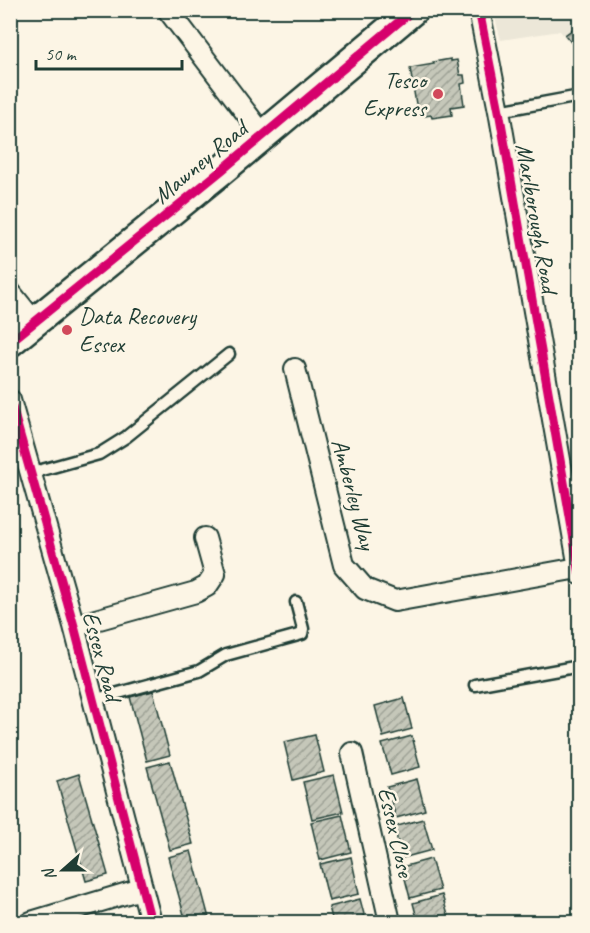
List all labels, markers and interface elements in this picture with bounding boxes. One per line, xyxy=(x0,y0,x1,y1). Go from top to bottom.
scale bar xyxy=(36,33,182,71)
text: 50 m xyxy=(45,43,78,65)
place label: Tesco Express xyxy=(363,65,429,123)
marker: Tesco Express xyxy=(431,87,445,101)
street label: Mawney Road xyxy=(147,112,256,210)
street label: Marlborough Road xyxy=(509,141,566,298)
place label: Data Recovery Essex xyxy=(79,301,198,359)
marker: Data Recovery Essex xyxy=(60,323,74,337)
street label: Amberley Way xyxy=(325,435,384,554)
street label: Essex Road xyxy=(76,608,129,707)
street label: Essex Close xyxy=(371,784,421,882)
north arrow xyxy=(33,840,93,900)
text: N xyxy=(38,864,61,883)

